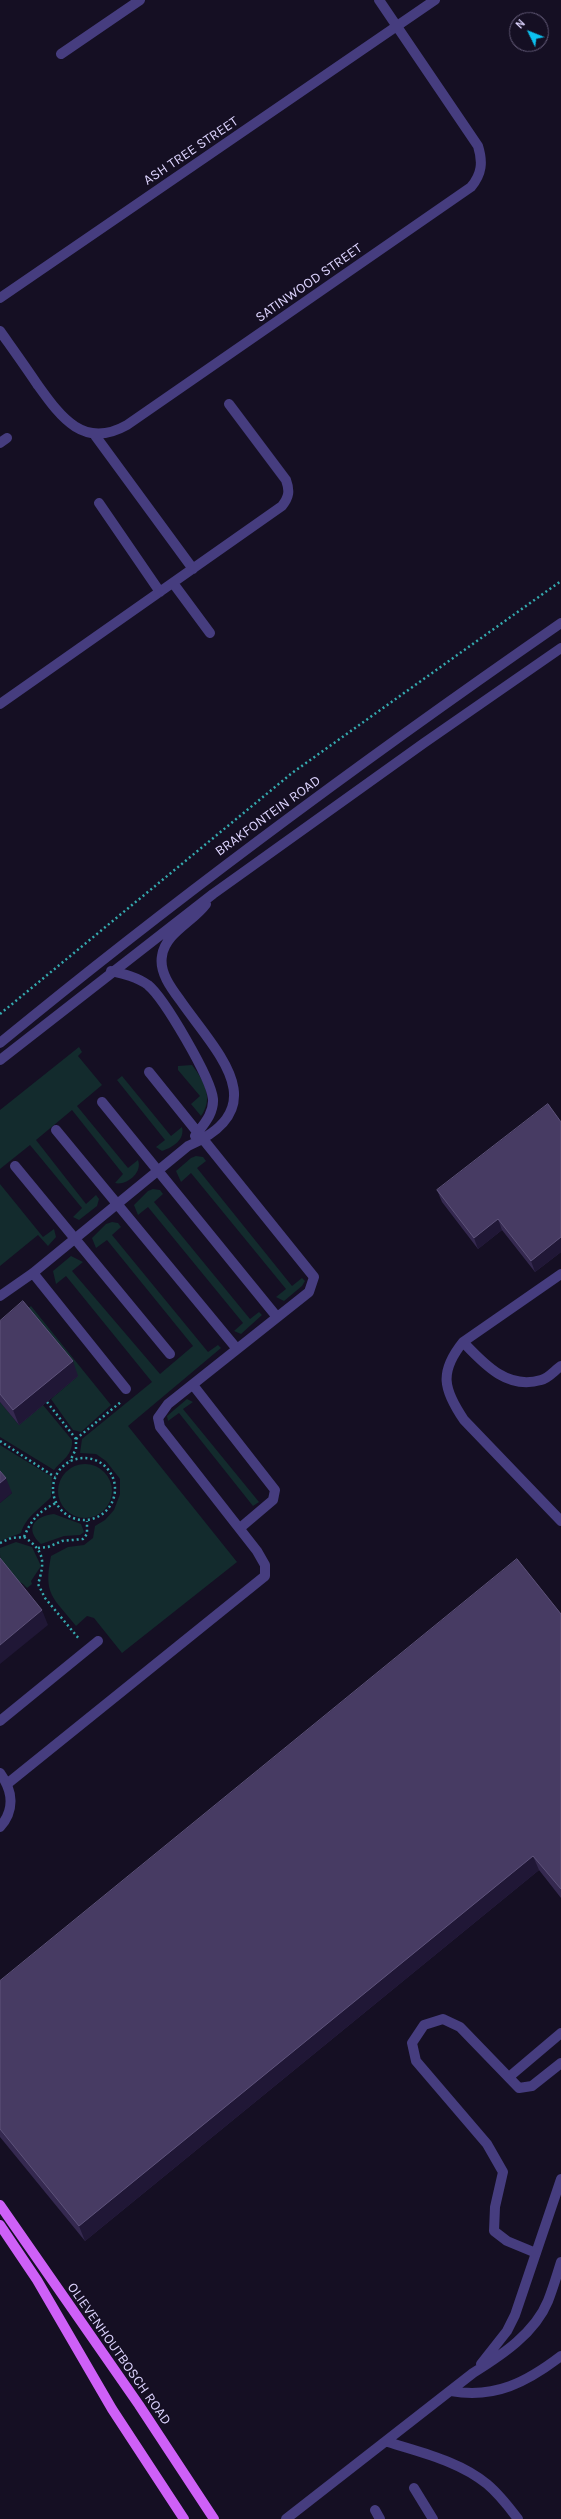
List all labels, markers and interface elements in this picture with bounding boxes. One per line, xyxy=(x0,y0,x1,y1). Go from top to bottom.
north arrow xyxy=(509,12,549,52)
text: N xyxy=(513,17,528,31)
street label: ASH TREE STREET xyxy=(140,113,242,189)
street label: SATINWOOD STREET xyxy=(252,240,366,326)
street label: BRAKFONTEIN ROAD xyxy=(212,772,324,860)
street label: OLIEVENHOUTBOSCH ROAD xyxy=(63,2280,175,2428)

